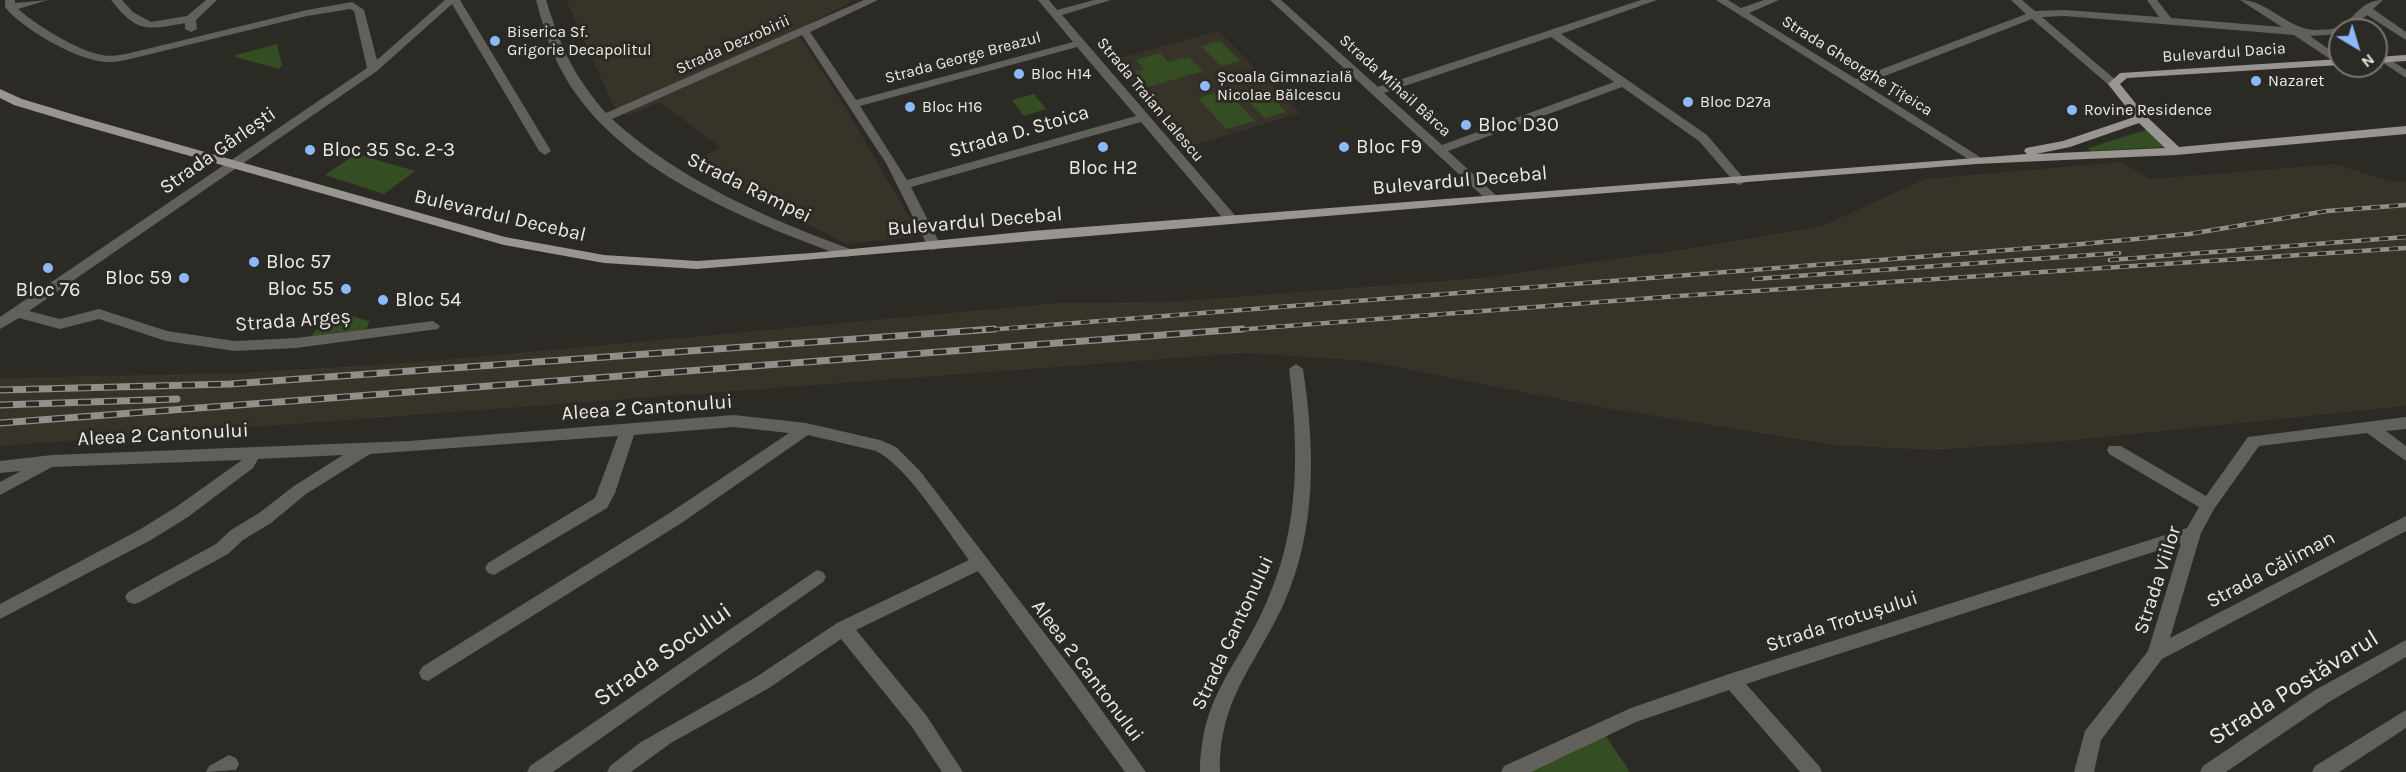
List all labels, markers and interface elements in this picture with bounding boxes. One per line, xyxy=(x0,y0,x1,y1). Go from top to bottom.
street label: Strada Dezrobirii xyxy=(673,11,793,79)
street label: Strada Gheorghe Țițeica xyxy=(1778,12,1936,120)
north arrow xyxy=(2328,18,2388,78)
place label: Biserica Sf. Grigorie Decapolitul xyxy=(507,22,652,60)
street label: Strada George Breazul xyxy=(883,28,1043,88)
street label: Strada Mihail Bârca xyxy=(1335,31,1455,141)
marker: Biserica Sf. Grigorie Decapolitul xyxy=(488,34,502,48)
street label: Strada Traian Lalescu xyxy=(1092,34,1208,166)
street label: Bulevardul Dacia xyxy=(2162,39,2286,67)
text: N xyxy=(2358,50,2379,72)
place label: Bloc H14 xyxy=(1031,64,1091,84)
marker: Bloc H14 xyxy=(1012,67,1026,81)
place label: Școala Gimnazială Nicolae Bălcescu xyxy=(1217,67,1353,105)
place label: Nazaret xyxy=(2268,71,2324,91)
marker: Nazaret xyxy=(2249,74,2263,88)
marker: Școala Gimnazială Nicolae Bălcescu xyxy=(1198,79,1212,93)
place label: Bloc D27a xyxy=(1700,92,1771,112)
marker: Bloc D27a xyxy=(1681,95,1695,109)
place label: Bloc H16 xyxy=(922,97,982,117)
marker: Bloc H16 xyxy=(903,100,917,114)
place label: Rovine Residence xyxy=(2084,100,2212,120)
street label: Strada D. Stoica xyxy=(946,101,1092,163)
street label: Strada Gârlești xyxy=(155,102,281,200)
marker: Rovine Residence xyxy=(2065,103,2079,117)
place label: Bloc D30 xyxy=(1478,113,1559,137)
marker: Bloc D30 xyxy=(1459,118,1473,132)
place label: Bloc F9 xyxy=(1356,135,1422,159)
place label: Bloc 35 Sc. 2-3 xyxy=(322,138,455,162)
marker: Bloc H2 xyxy=(1096,140,1110,154)
marker: Bloc F9 xyxy=(1337,140,1351,154)
marker: Bloc 35 Sc. 2-3 xyxy=(303,143,317,157)
street label: Strada Rampei xyxy=(683,148,815,228)
place label: Bloc H2 xyxy=(1069,156,1137,180)
street label: Bulevardul Decebal xyxy=(1372,161,1548,201)
street label: Bulevardul Decebal xyxy=(412,185,588,247)
street label: Bulevardul Decebal xyxy=(887,202,1063,242)
place label: Bloc 57 xyxy=(266,250,331,274)
marker: Bloc 57 xyxy=(247,255,261,269)
marker: Bloc 76 xyxy=(41,261,55,275)
place label: Bloc 59 xyxy=(105,266,172,290)
marker: Bloc 59 xyxy=(177,271,191,285)
place label: Bloc 55 xyxy=(267,277,334,301)
place label: Bloc 76 xyxy=(16,278,80,302)
marker: Bloc 55 xyxy=(339,282,353,296)
place label: Bloc 54 xyxy=(395,288,461,312)
marker: Bloc 54 xyxy=(376,293,390,307)
street label: Strada Argeș xyxy=(234,305,352,337)
street label: Aleea 2 Cantonului xyxy=(561,390,733,426)
street label: Aleea 2 Cantonului xyxy=(77,419,249,451)
street label: Strada Viilor xyxy=(2129,523,2187,637)
street label: Strada Căliman xyxy=(2203,526,2339,614)
street label: Strada Cantonului xyxy=(1187,552,1279,714)
street label: Strada Trotușului xyxy=(1763,586,1921,658)
street label: Aleea 2 Cantonului xyxy=(1026,595,1148,747)
street label: Strada Socului xyxy=(589,597,737,713)
street label: Strada Postăvarul xyxy=(2204,624,2384,752)

